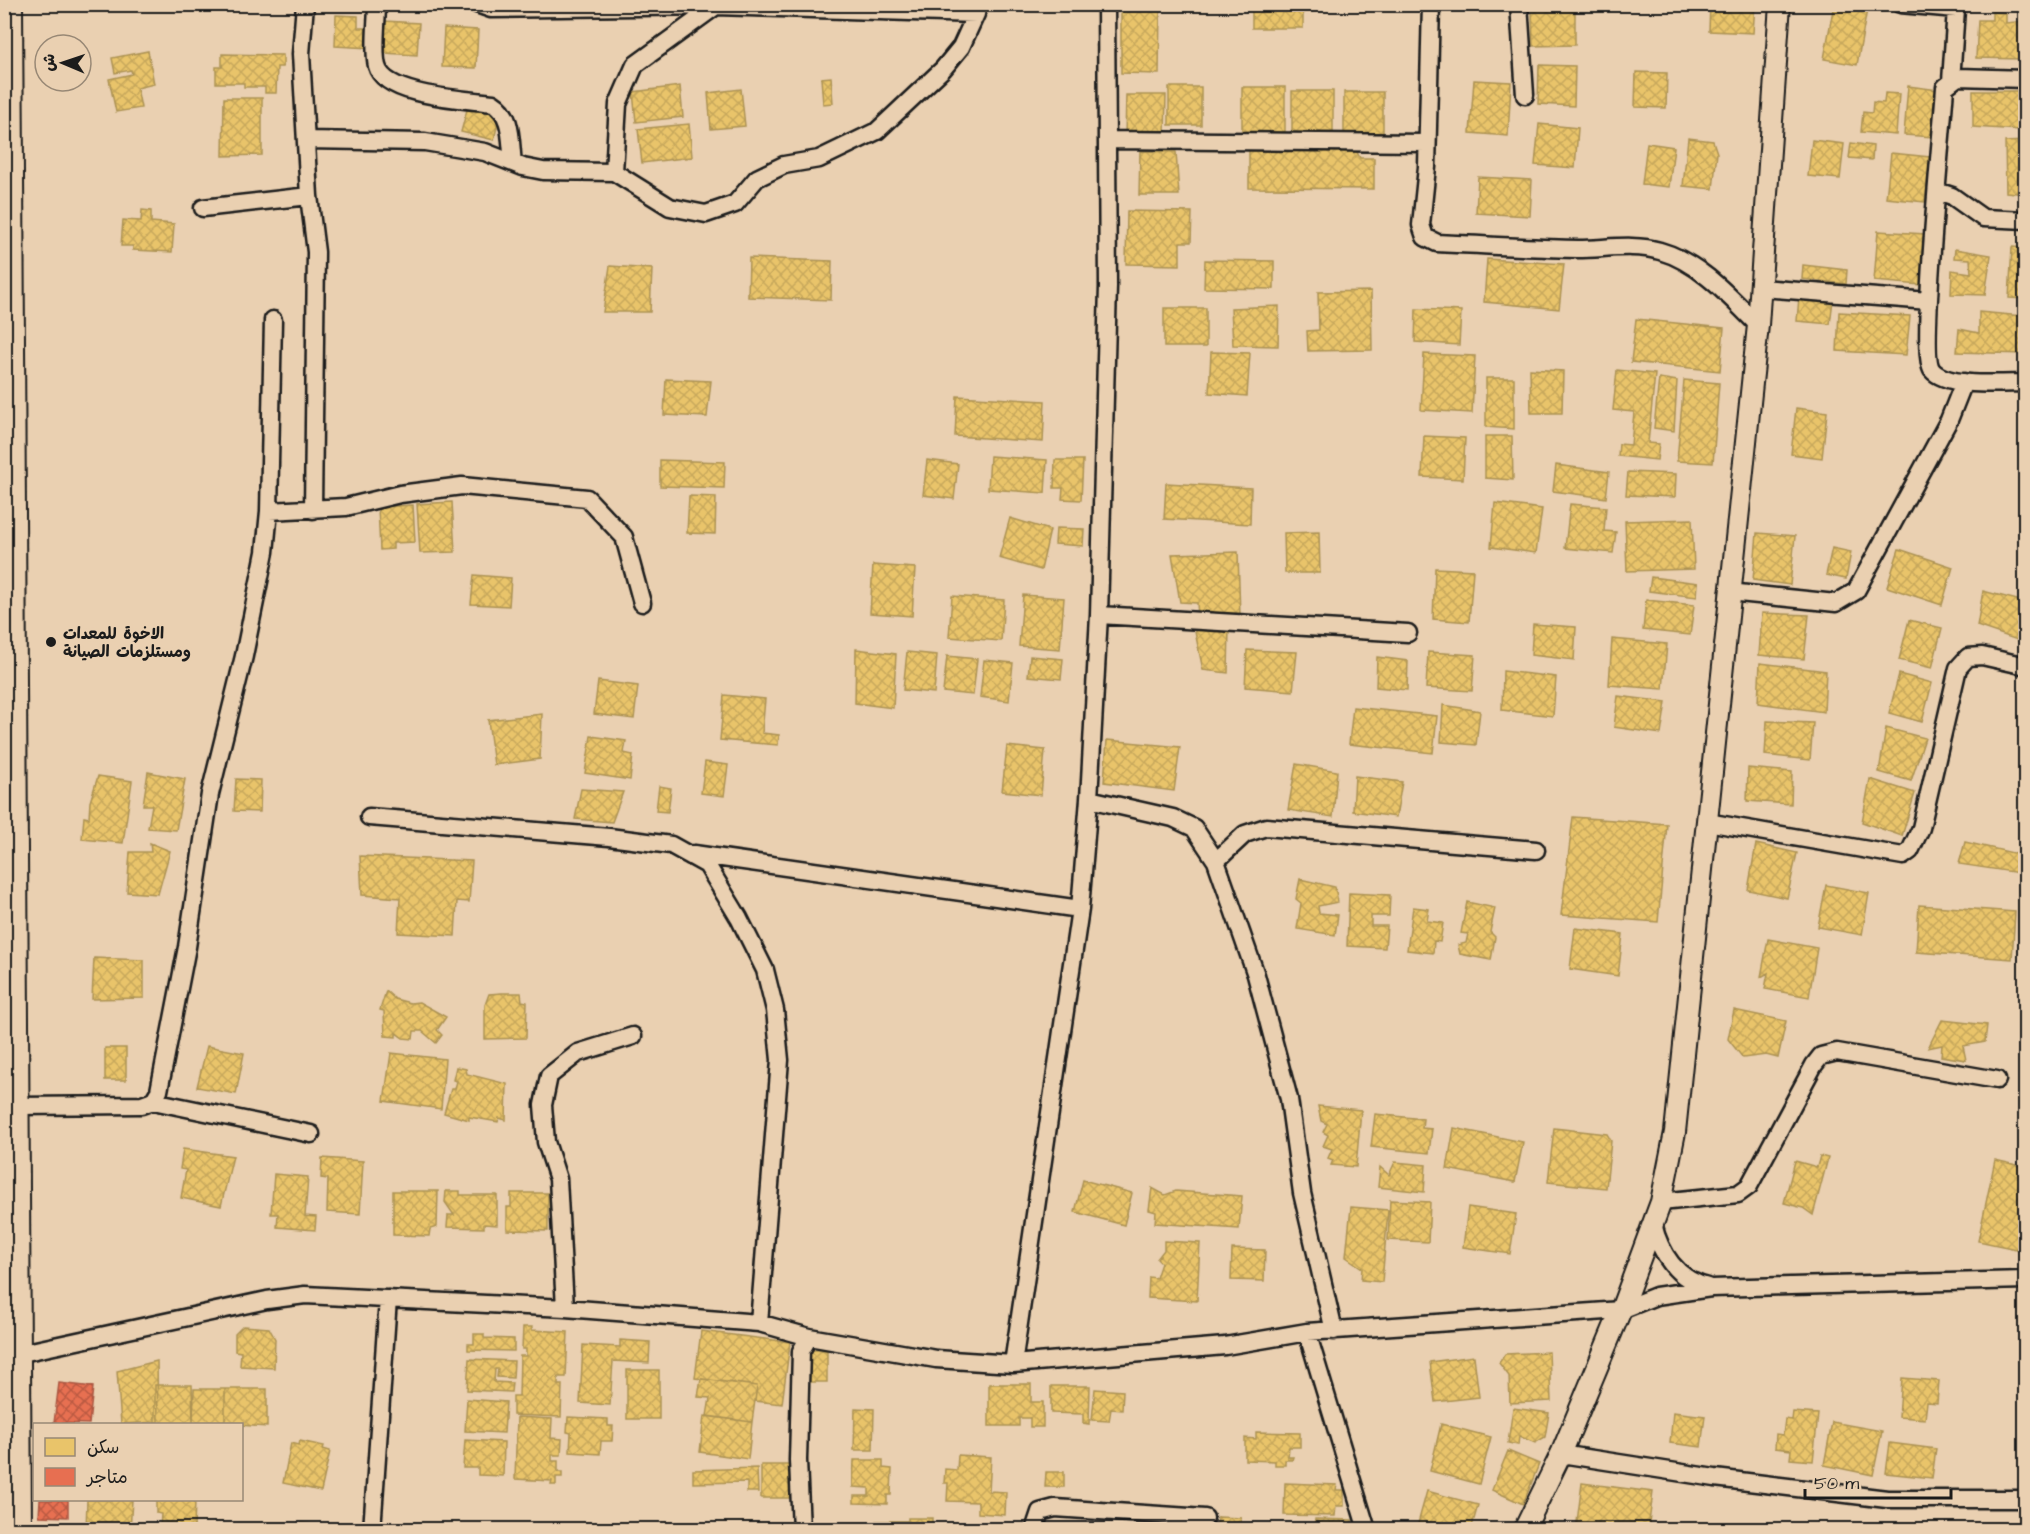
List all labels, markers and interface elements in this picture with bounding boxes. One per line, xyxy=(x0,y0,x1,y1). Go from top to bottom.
north arrow xyxy=(33,33,93,93)
text: ش xyxy=(38,53,60,72)
place label: الاخوة للمعدات ومستلزمات الصيانة xyxy=(63,623,191,663)
marker: الاخوة للمعدات ومستلزمات الصيانة xyxy=(44,635,58,649)
legend xyxy=(33,1423,243,1501)
text: سكن xyxy=(87,1435,119,1460)
scale bar xyxy=(1805,1462,1950,1500)
text: متاجر xyxy=(85,1465,128,1490)
text: 50 m xyxy=(1814,1471,1859,1496)

